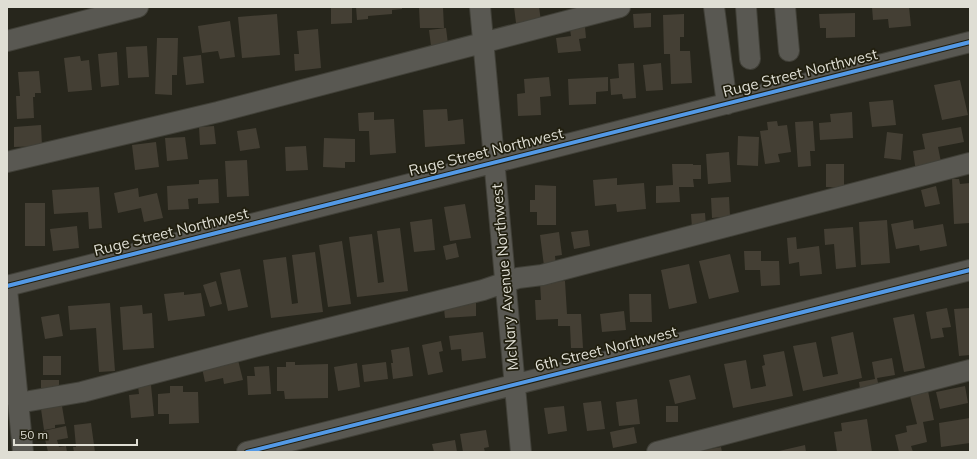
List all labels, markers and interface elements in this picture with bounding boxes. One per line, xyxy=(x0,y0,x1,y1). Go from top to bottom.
street label: Ruge Street Northwest xyxy=(721,44,879,101)
street label: Ruge Street Northwest xyxy=(407,123,565,180)
street label: McNary Avenue Northwest xyxy=(487,183,522,371)
street label: Ruge Street Northwest xyxy=(92,203,250,260)
street label: 6th Street Northwest xyxy=(533,322,679,375)
scale bar xyxy=(14,421,137,447)
text: 50 m xyxy=(20,427,48,442)

